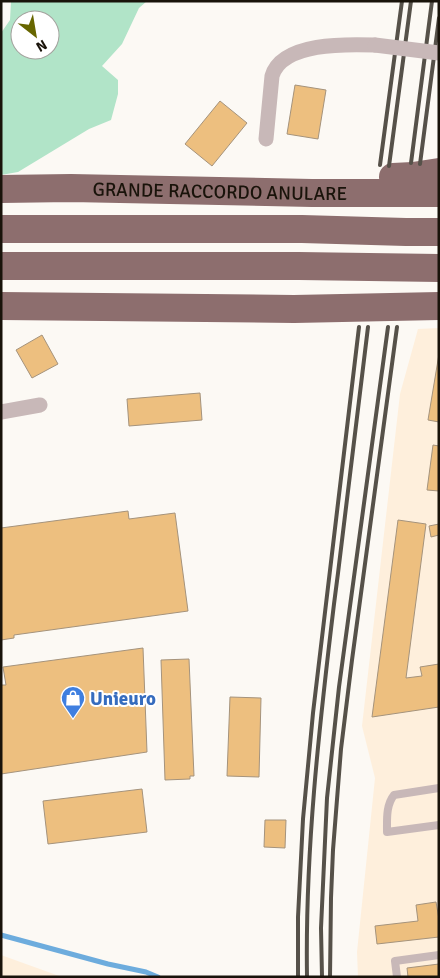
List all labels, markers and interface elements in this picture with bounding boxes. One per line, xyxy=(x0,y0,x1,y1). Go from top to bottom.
north arrow xyxy=(10,10,60,60)
text: N xyxy=(33,36,50,56)
street label: GRANDE RACCORDO ANULARE xyxy=(92,177,347,206)
shop icon: Unieuro xyxy=(60,685,86,719)
place label: Unieuro xyxy=(90,687,156,711)

